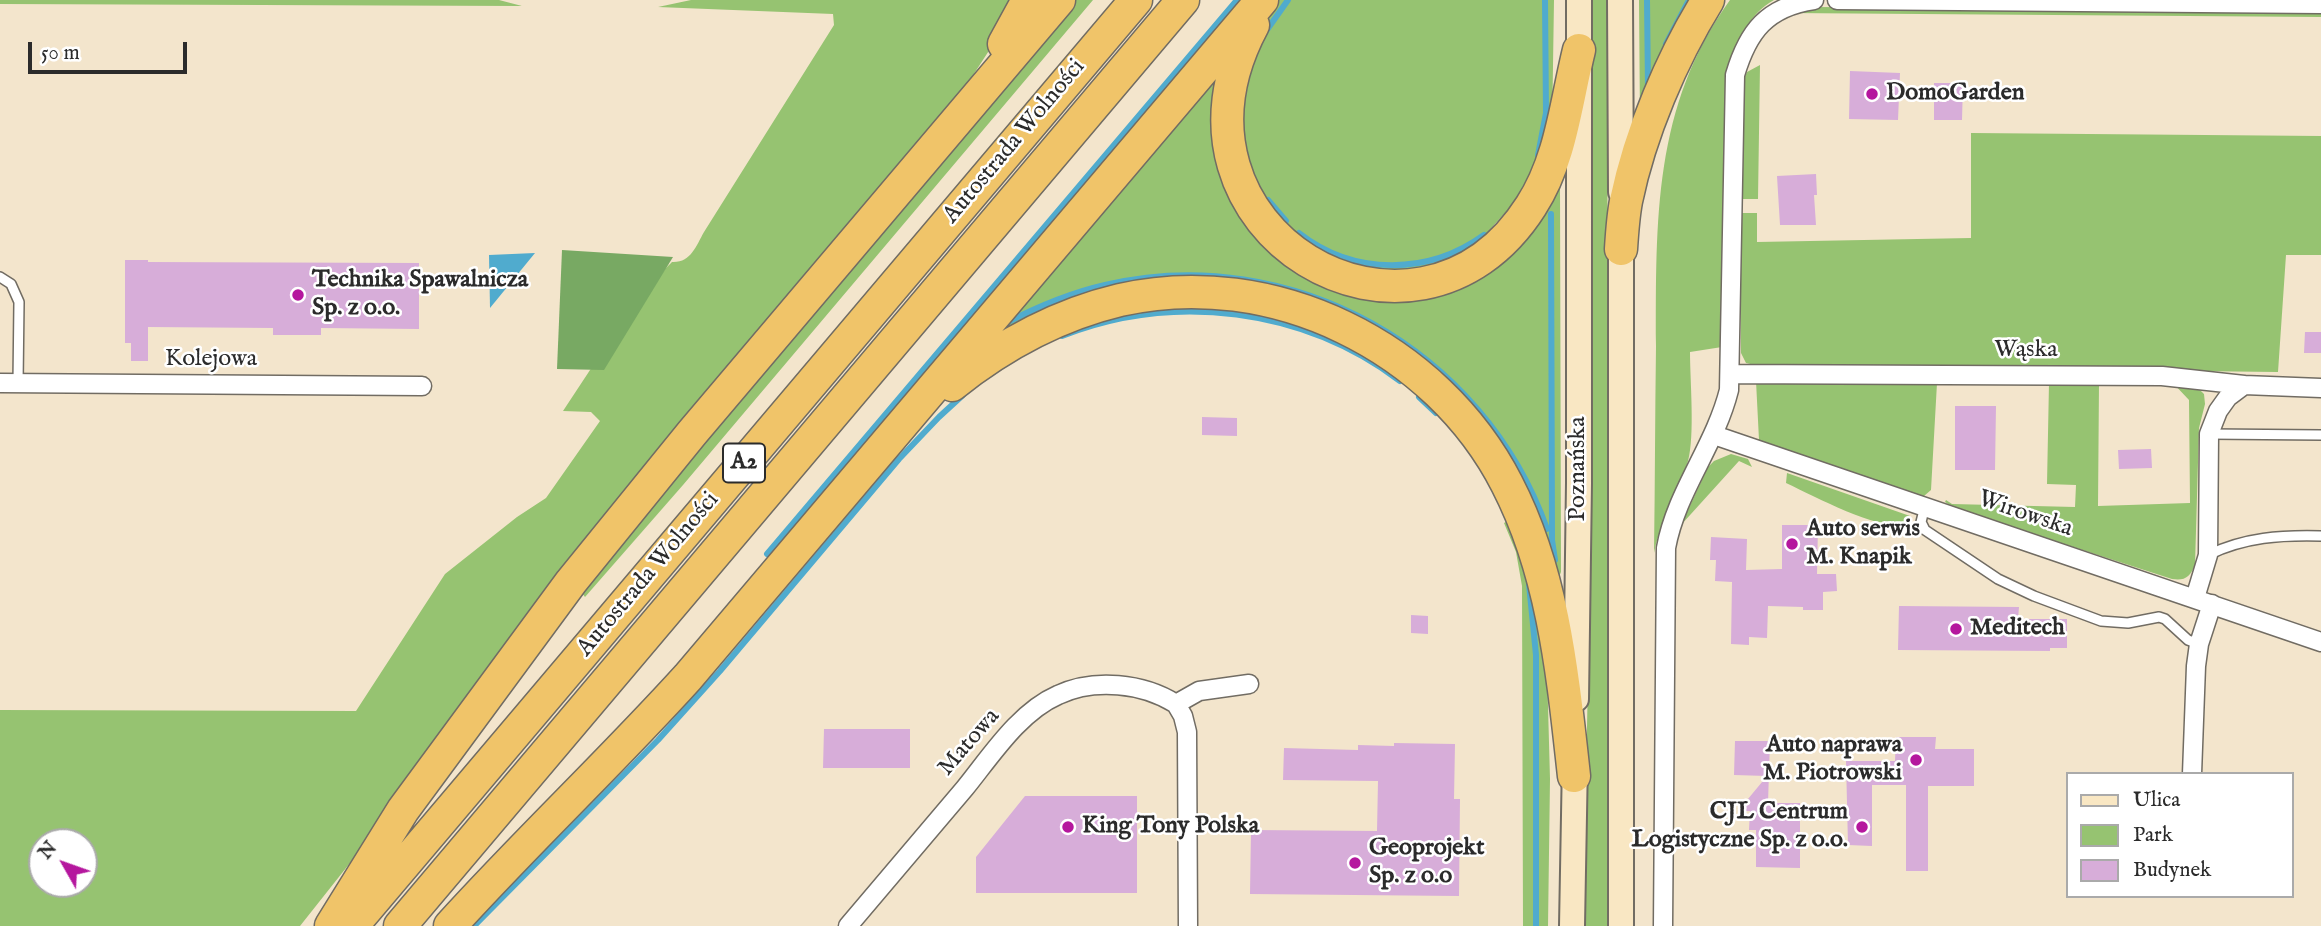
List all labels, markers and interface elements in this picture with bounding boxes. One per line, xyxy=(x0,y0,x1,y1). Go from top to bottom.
scale bar xyxy=(32,28,191,72)
text: 50 m xyxy=(41,40,80,67)
street label: Autostrada Wolności xyxy=(938,54,1092,230)
place label: DomoGarden xyxy=(1886,80,2024,108)
marker: DomoGarden xyxy=(1864,86,1880,102)
place label: Technika Spawalnicza Sp. z o.o. xyxy=(312,267,528,323)
marker: Technika Spawalnicza Sp. z o.o. xyxy=(290,287,306,303)
street label: Wąska xyxy=(1994,337,2058,365)
street label: Kolejowa xyxy=(165,346,257,374)
street label: Poznańska xyxy=(1565,416,1593,522)
road number: A2 xyxy=(723,444,765,482)
street label: Wirowska xyxy=(1974,485,2076,545)
street label: Autostrada Wolności xyxy=(572,487,726,663)
place label: Auto serwis M. Knapik xyxy=(1806,516,1920,572)
marker: Auto serwis M. Knapik xyxy=(1784,536,1800,552)
place label: Meditech xyxy=(1970,615,2065,643)
marker: Meditech xyxy=(1948,621,1964,637)
street label: Matowa xyxy=(933,703,1007,783)
place label: Auto naprawa M. Piotrowski xyxy=(1763,732,1902,788)
marker: Auto naprawa M. Piotrowski xyxy=(1908,752,1924,768)
legend xyxy=(2066,772,2293,898)
text: Ulica xyxy=(2133,787,2180,814)
place label: CJL Centrum Logistyczne Sp. z o.o. xyxy=(1632,799,1848,855)
place label: King Tony Polska xyxy=(1082,813,1259,841)
marker: King Tony Polska xyxy=(1060,819,1076,835)
marker: CJL Centrum Logistyczne Sp. z o.o. xyxy=(1854,819,1870,835)
text: Park xyxy=(2133,822,2173,849)
north arrow xyxy=(28,828,98,898)
place label: Geoprojekt Sp. z o.o xyxy=(1369,835,1484,891)
text: N xyxy=(34,837,63,865)
marker: Geoprojekt Sp. z o.o xyxy=(1347,855,1363,871)
text: Budynek xyxy=(2133,857,2211,884)

